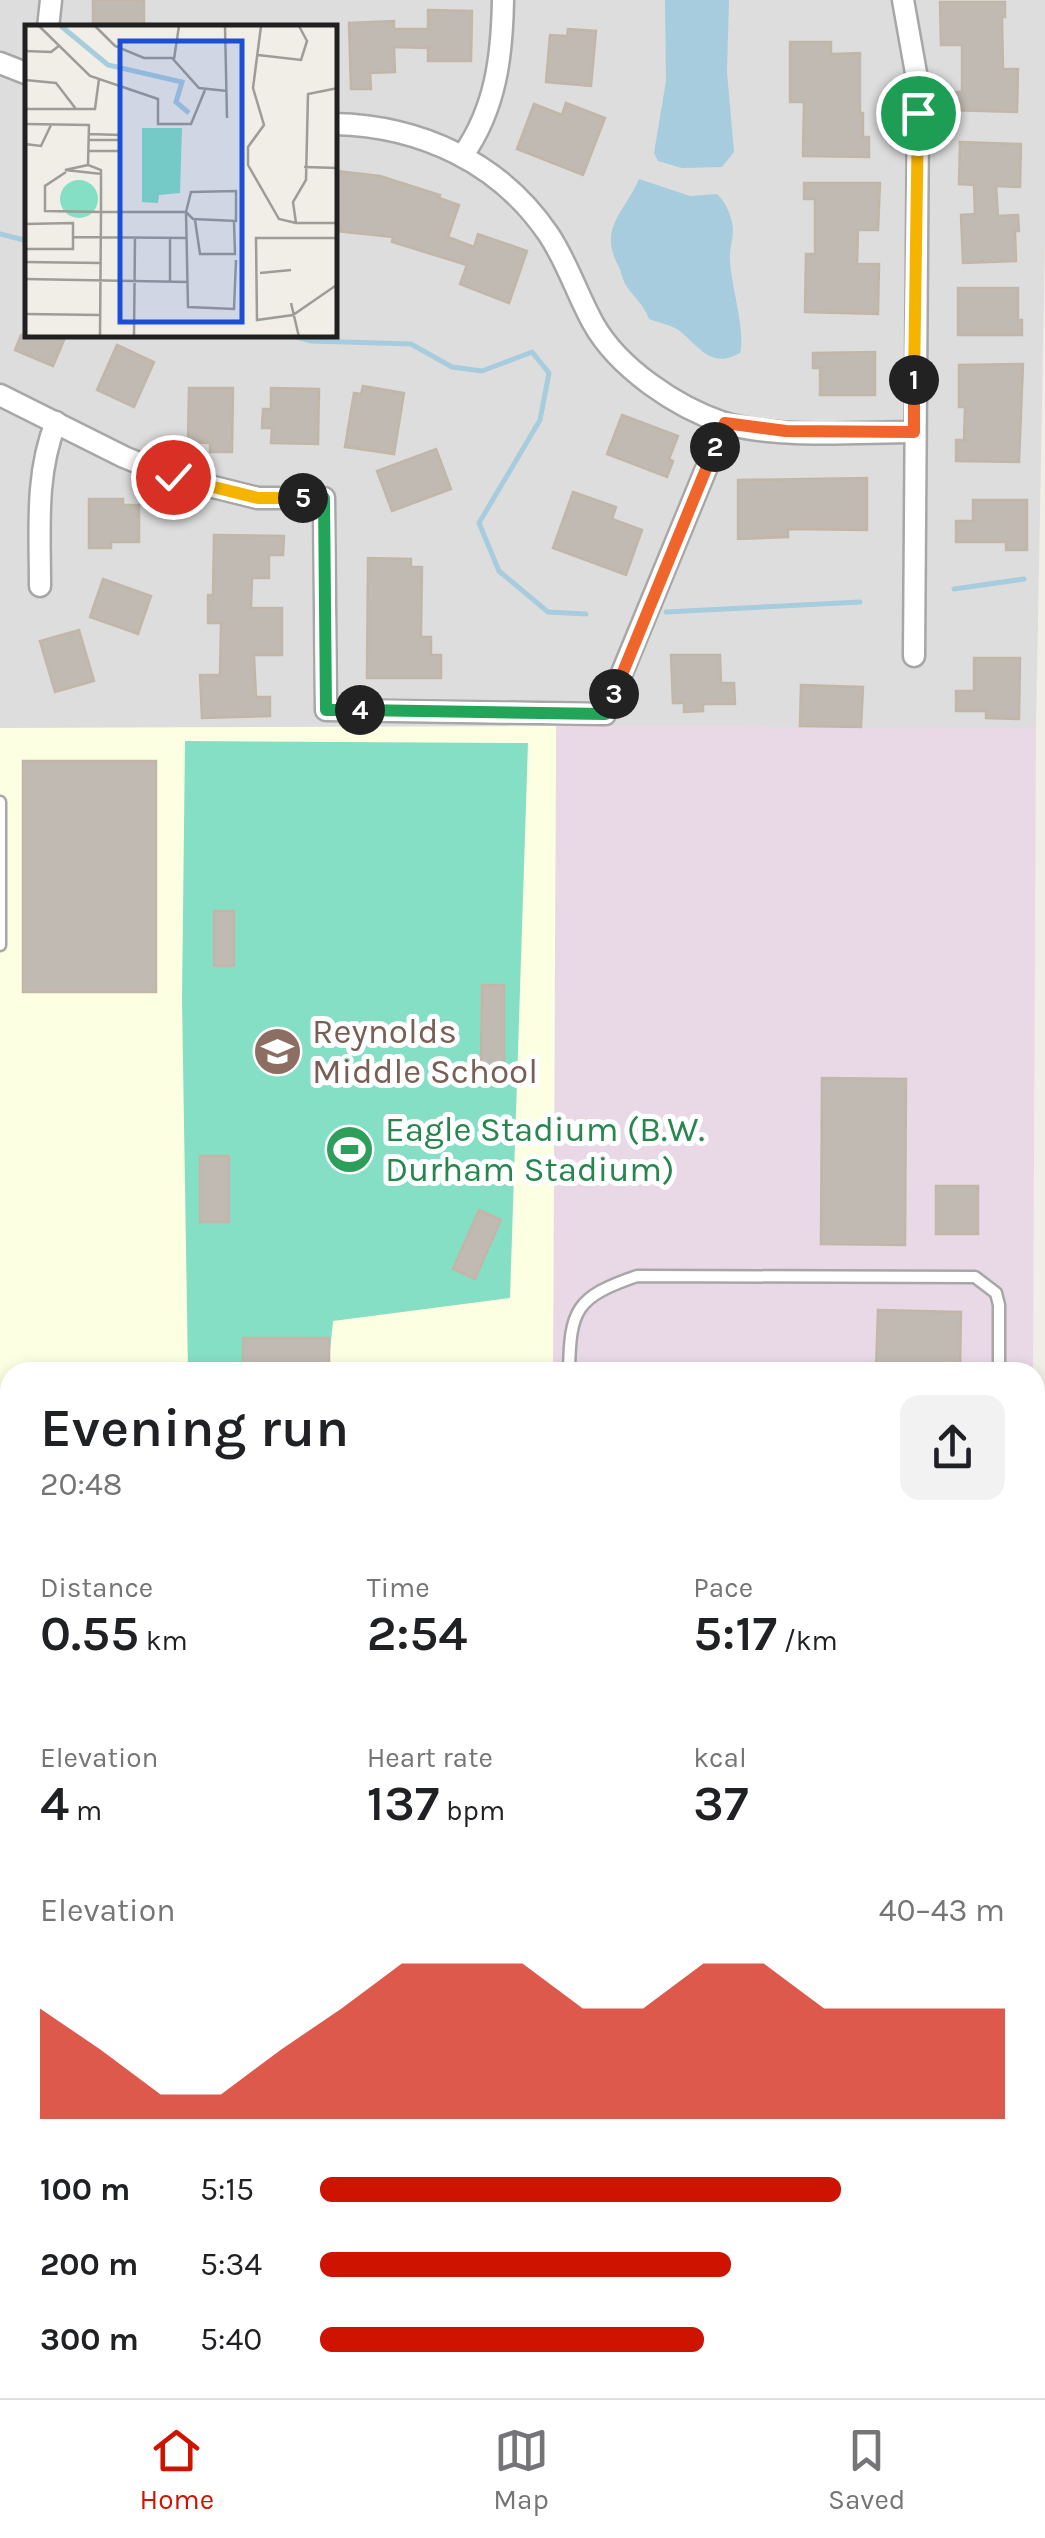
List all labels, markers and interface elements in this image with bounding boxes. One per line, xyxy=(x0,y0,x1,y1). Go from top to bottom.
inset map xyxy=(25,25,338,338)
pin xyxy=(876,71,961,156)
icon: arrive xyxy=(891,86,946,141)
pin: 1 xyxy=(889,355,939,405)
text: 1 xyxy=(909,363,919,396)
pin: 2 xyxy=(690,422,740,472)
text: 2 xyxy=(707,430,723,463)
pin xyxy=(131,435,216,520)
icon: check xyxy=(146,450,201,505)
pin: 5 xyxy=(278,473,328,523)
text: 5 xyxy=(295,481,311,514)
pin: 3 xyxy=(589,669,639,719)
text: 3 xyxy=(605,677,623,710)
pin: 4 xyxy=(335,685,385,735)
text: 4 xyxy=(352,693,368,726)
place label: Reynolds Middle School xyxy=(312,1011,538,1092)
school or university icon: Reynolds Middle School xyxy=(251,1025,303,1077)
place label: Eagle Stadium (B.W. Durham Stadium) xyxy=(385,1109,705,1190)
sports icon: Eagle Stadium (B.W. Durham Stadium) xyxy=(324,1123,376,1175)
button: share xyxy=(900,1395,1005,1500)
text: Evening run xyxy=(40,1396,349,1460)
text: 20:48 xyxy=(40,1466,122,1503)
text: Distance xyxy=(40,1571,153,1604)
text: Time xyxy=(367,1571,430,1604)
text: Pace xyxy=(693,1571,753,1604)
text: 0.55 xyxy=(40,1604,139,1663)
text: 2:54 xyxy=(367,1604,468,1663)
text: 5:17 xyxy=(693,1604,777,1663)
text: km xyxy=(139,1624,188,1657)
text: /km xyxy=(777,1624,838,1657)
text: Elevation xyxy=(40,1741,159,1774)
text: Heart rate xyxy=(367,1741,493,1774)
text: kcal xyxy=(693,1741,747,1774)
text: 4 xyxy=(40,1774,69,1833)
text: 137 xyxy=(367,1774,439,1833)
text: 37 xyxy=(693,1774,749,1833)
text: m xyxy=(69,1794,102,1827)
text: bpm xyxy=(439,1794,505,1827)
text: Elevation xyxy=(40,1892,175,1929)
text: 40–43 m xyxy=(879,1892,1005,1929)
text: 100 m xyxy=(40,2171,130,2208)
text: 5:15 xyxy=(200,2171,254,2208)
text: 200 m xyxy=(40,2246,138,2283)
text: 5:34 xyxy=(200,2246,262,2283)
text: 300 m xyxy=(40,2321,139,2358)
text: 5:40 xyxy=(200,2321,262,2358)
tab: Home xyxy=(140,2423,214,2516)
tab: Map xyxy=(493,2423,549,2516)
tab: Saved xyxy=(828,2423,905,2516)

